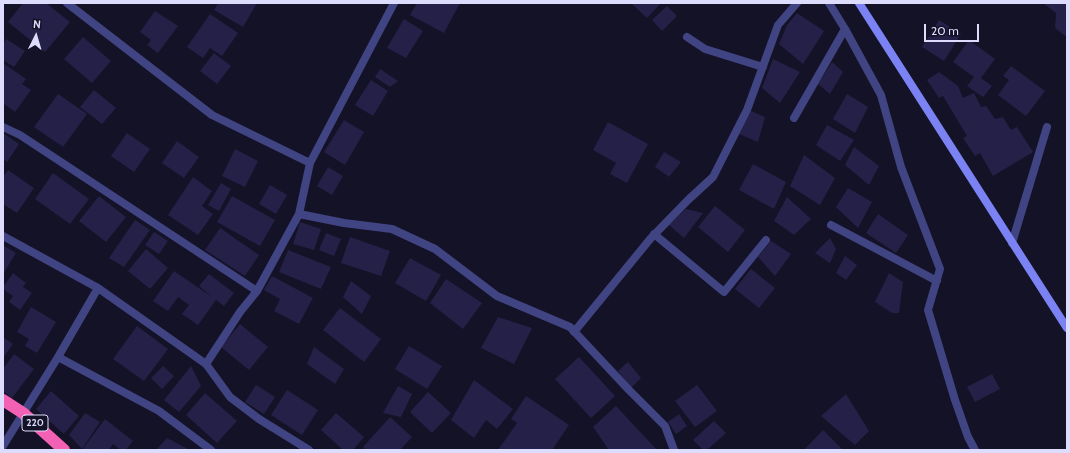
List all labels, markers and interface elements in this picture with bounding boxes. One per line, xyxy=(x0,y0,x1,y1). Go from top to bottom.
north arrow xyxy=(16,16,56,56)
scale bar xyxy=(926,16,981,42)
text: N xyxy=(33,17,42,31)
text: 20 m xyxy=(931,23,959,38)
road number: 220 xyxy=(22,415,48,431)

